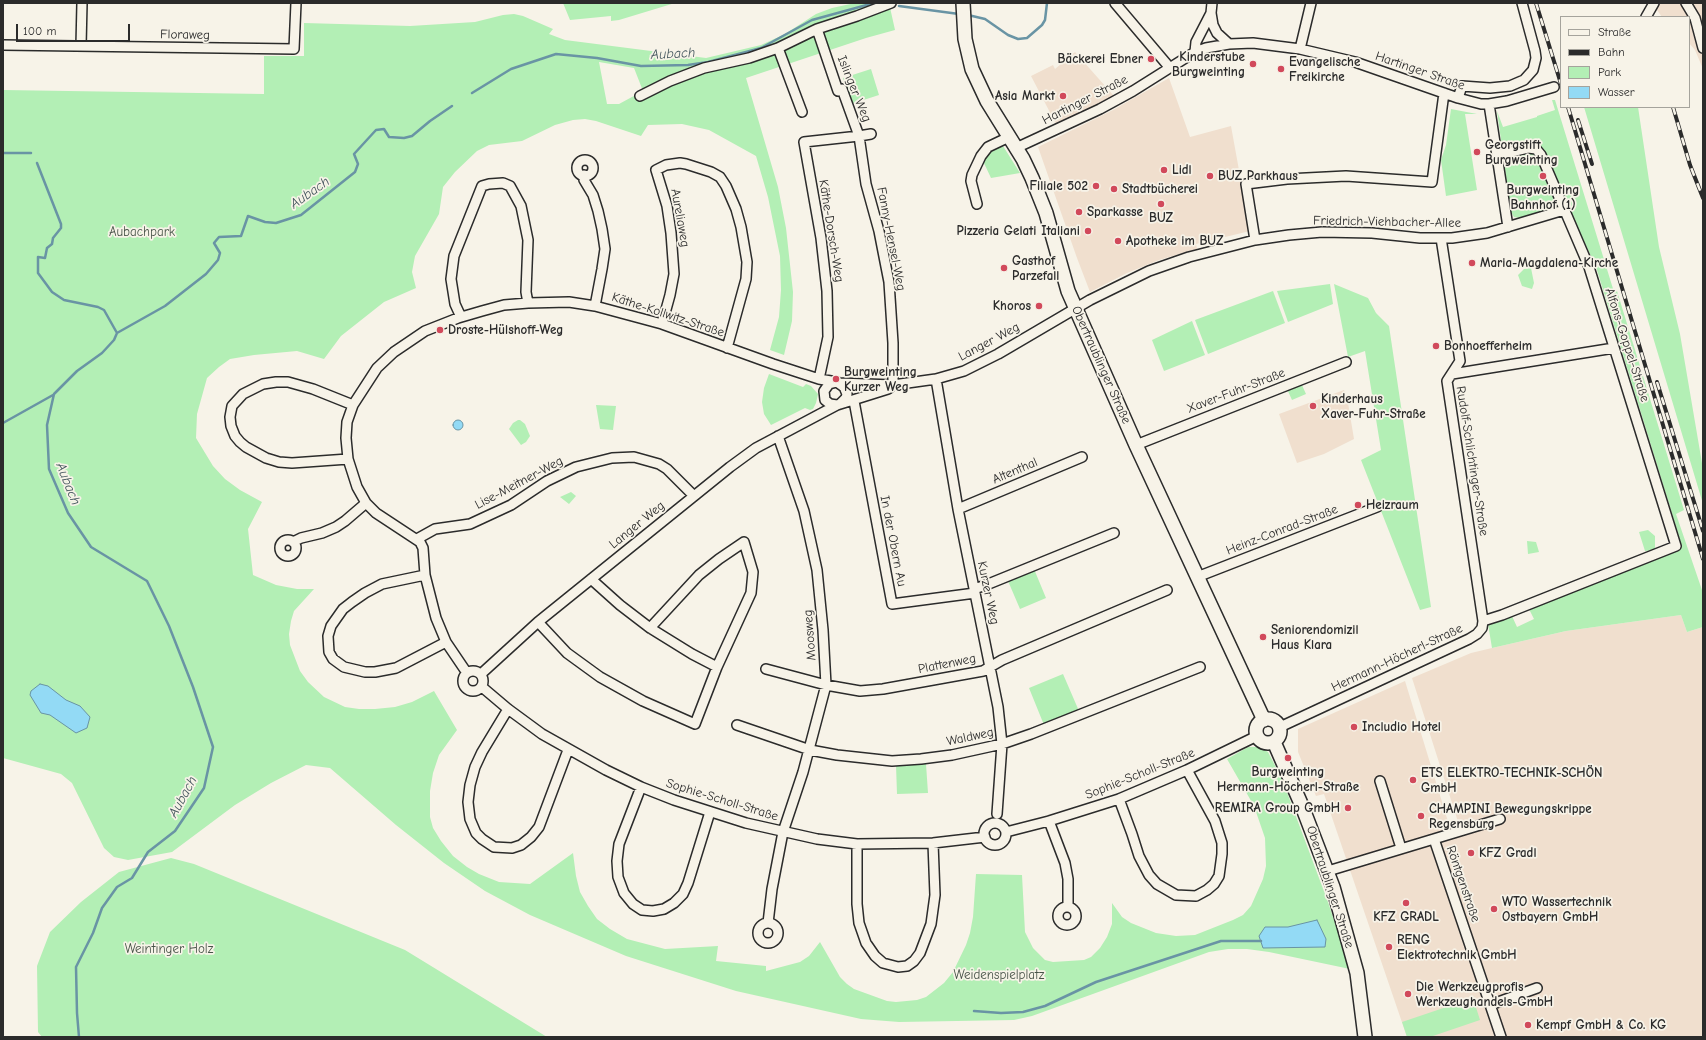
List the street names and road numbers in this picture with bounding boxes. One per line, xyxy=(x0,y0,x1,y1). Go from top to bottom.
street label: Floraweg xyxy=(160,27,210,43)
street label: Hartinger Straße xyxy=(1373,48,1467,94)
street label: Islinger Weg xyxy=(834,54,874,124)
street label: Hartinger Straße xyxy=(1040,72,1130,128)
street label: Käthe-Dorsch-Weg xyxy=(815,178,847,284)
street label: Fanny-Hensel-Weg xyxy=(873,186,909,292)
street label: Aureliaweg xyxy=(667,188,693,248)
street label: Friedrich-Viehbacher-Allee xyxy=(1313,213,1461,231)
street label: Alfons-Goppel-Straße xyxy=(1601,286,1653,404)
street label: Käthe-Kollwitz-Straße xyxy=(610,289,726,341)
street label: Obertraublinger Straße xyxy=(1068,304,1134,426)
street label: Langer Weg xyxy=(956,319,1022,365)
street label: Xaver-Fuhr-Straße xyxy=(1185,365,1287,417)
street label: Rudolf-Schlichtinger-Straße xyxy=(1452,385,1492,537)
street label: Lise-Meitner-Weg xyxy=(472,453,566,513)
street label: Altenthal xyxy=(990,455,1040,487)
street label: In der Obern Au xyxy=(877,494,909,588)
street label: Langer Weg xyxy=(606,498,668,552)
street label: Heinz-Conrad-Straße xyxy=(1224,501,1340,559)
street label: Kurzer Weg xyxy=(974,560,1002,626)
street label: Moosweg xyxy=(800,609,820,661)
street label: Hermann-Höcherl-Straße xyxy=(1329,621,1465,695)
street label: Plattenweg xyxy=(917,651,977,677)
street label: Waldweg xyxy=(945,724,995,750)
street label: Sophie-Scholl-Straße xyxy=(1083,745,1197,803)
street label: Sophie-Scholl-Straße xyxy=(664,775,780,825)
street label: Obertraublinger Straße xyxy=(1303,824,1357,950)
street label: Röntgenstraße xyxy=(1443,844,1483,924)

